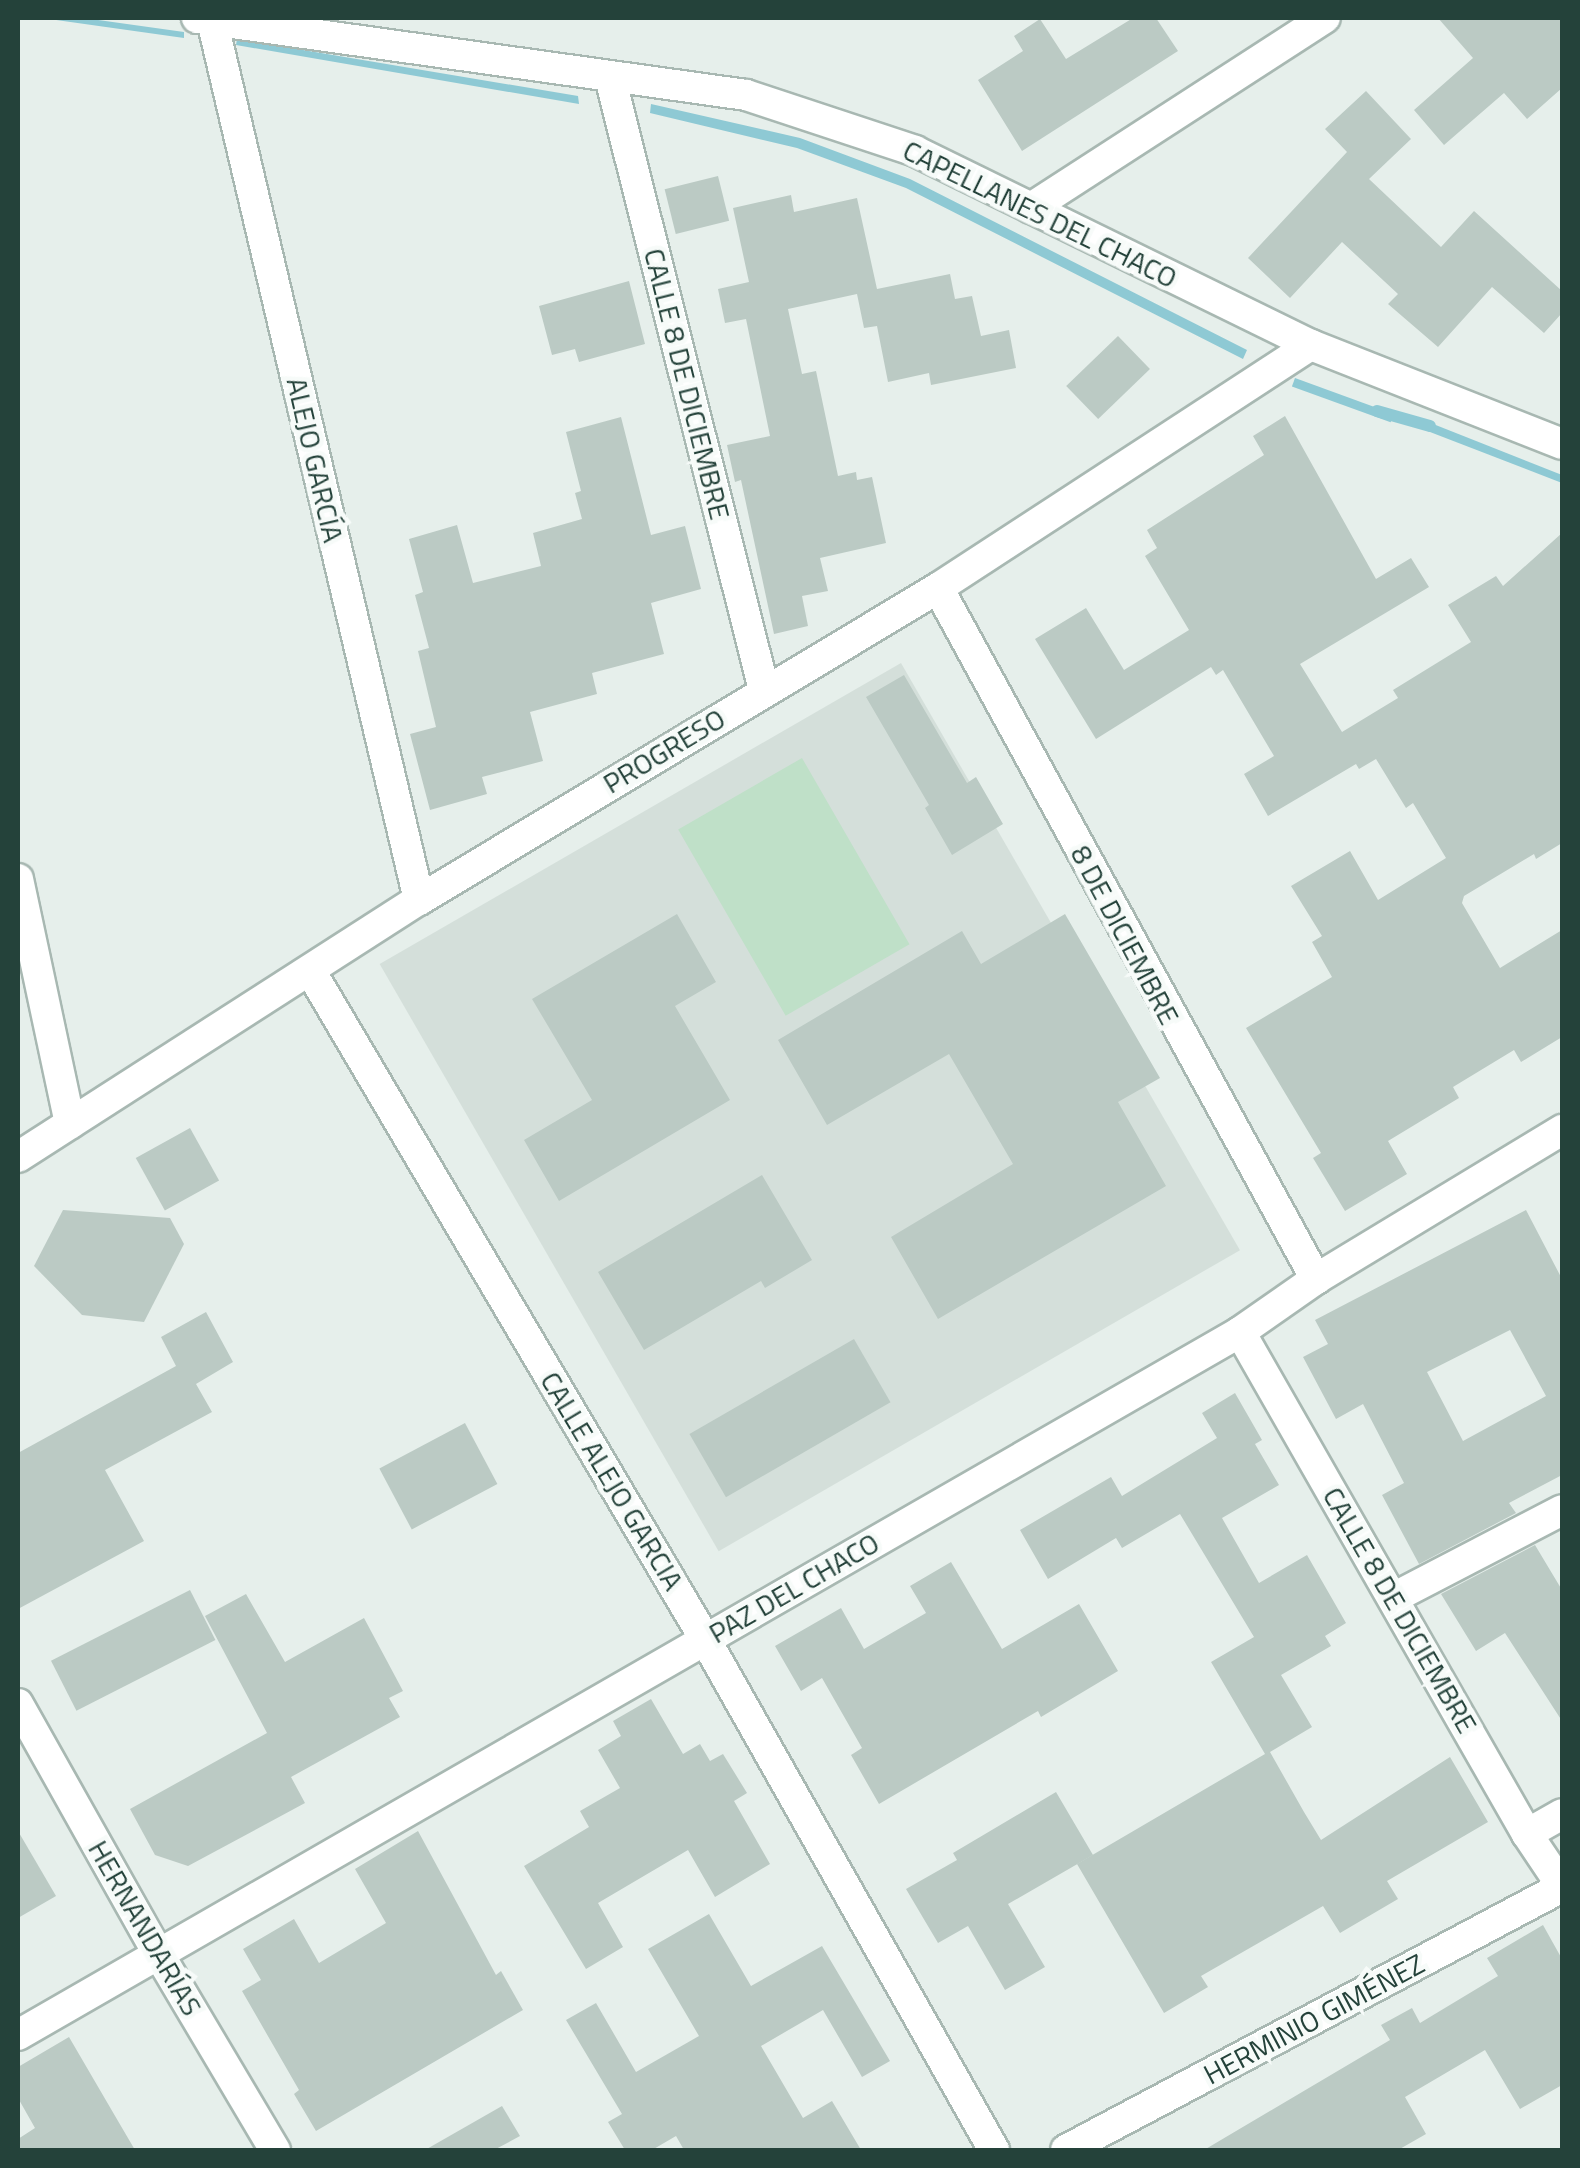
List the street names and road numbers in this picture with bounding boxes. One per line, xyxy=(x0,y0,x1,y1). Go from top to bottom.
street label: CAPELLANES DEL CHACO xyxy=(898,133,1182,295)
street label: CALLE 8 DE DICIEMBRE xyxy=(637,245,737,523)
street label: ALEJO GARCÍA xyxy=(280,374,350,546)
street label: PROGRESO xyxy=(597,702,731,800)
street label: 8 DE DICIEMBRE xyxy=(1064,840,1186,1030)
street label: CALLE ALEJO GARCIA xyxy=(534,1366,690,1596)
street label: CALLE 8 DE DICIEMBRE xyxy=(1316,1481,1484,1739)
street label: PAZ DEL CHACO xyxy=(703,1526,885,1650)
street label: HERNANDARÍAS xyxy=(81,1835,209,2021)
street label: HERMINIO GIMÉNEZ xyxy=(1198,1947,1430,2091)

